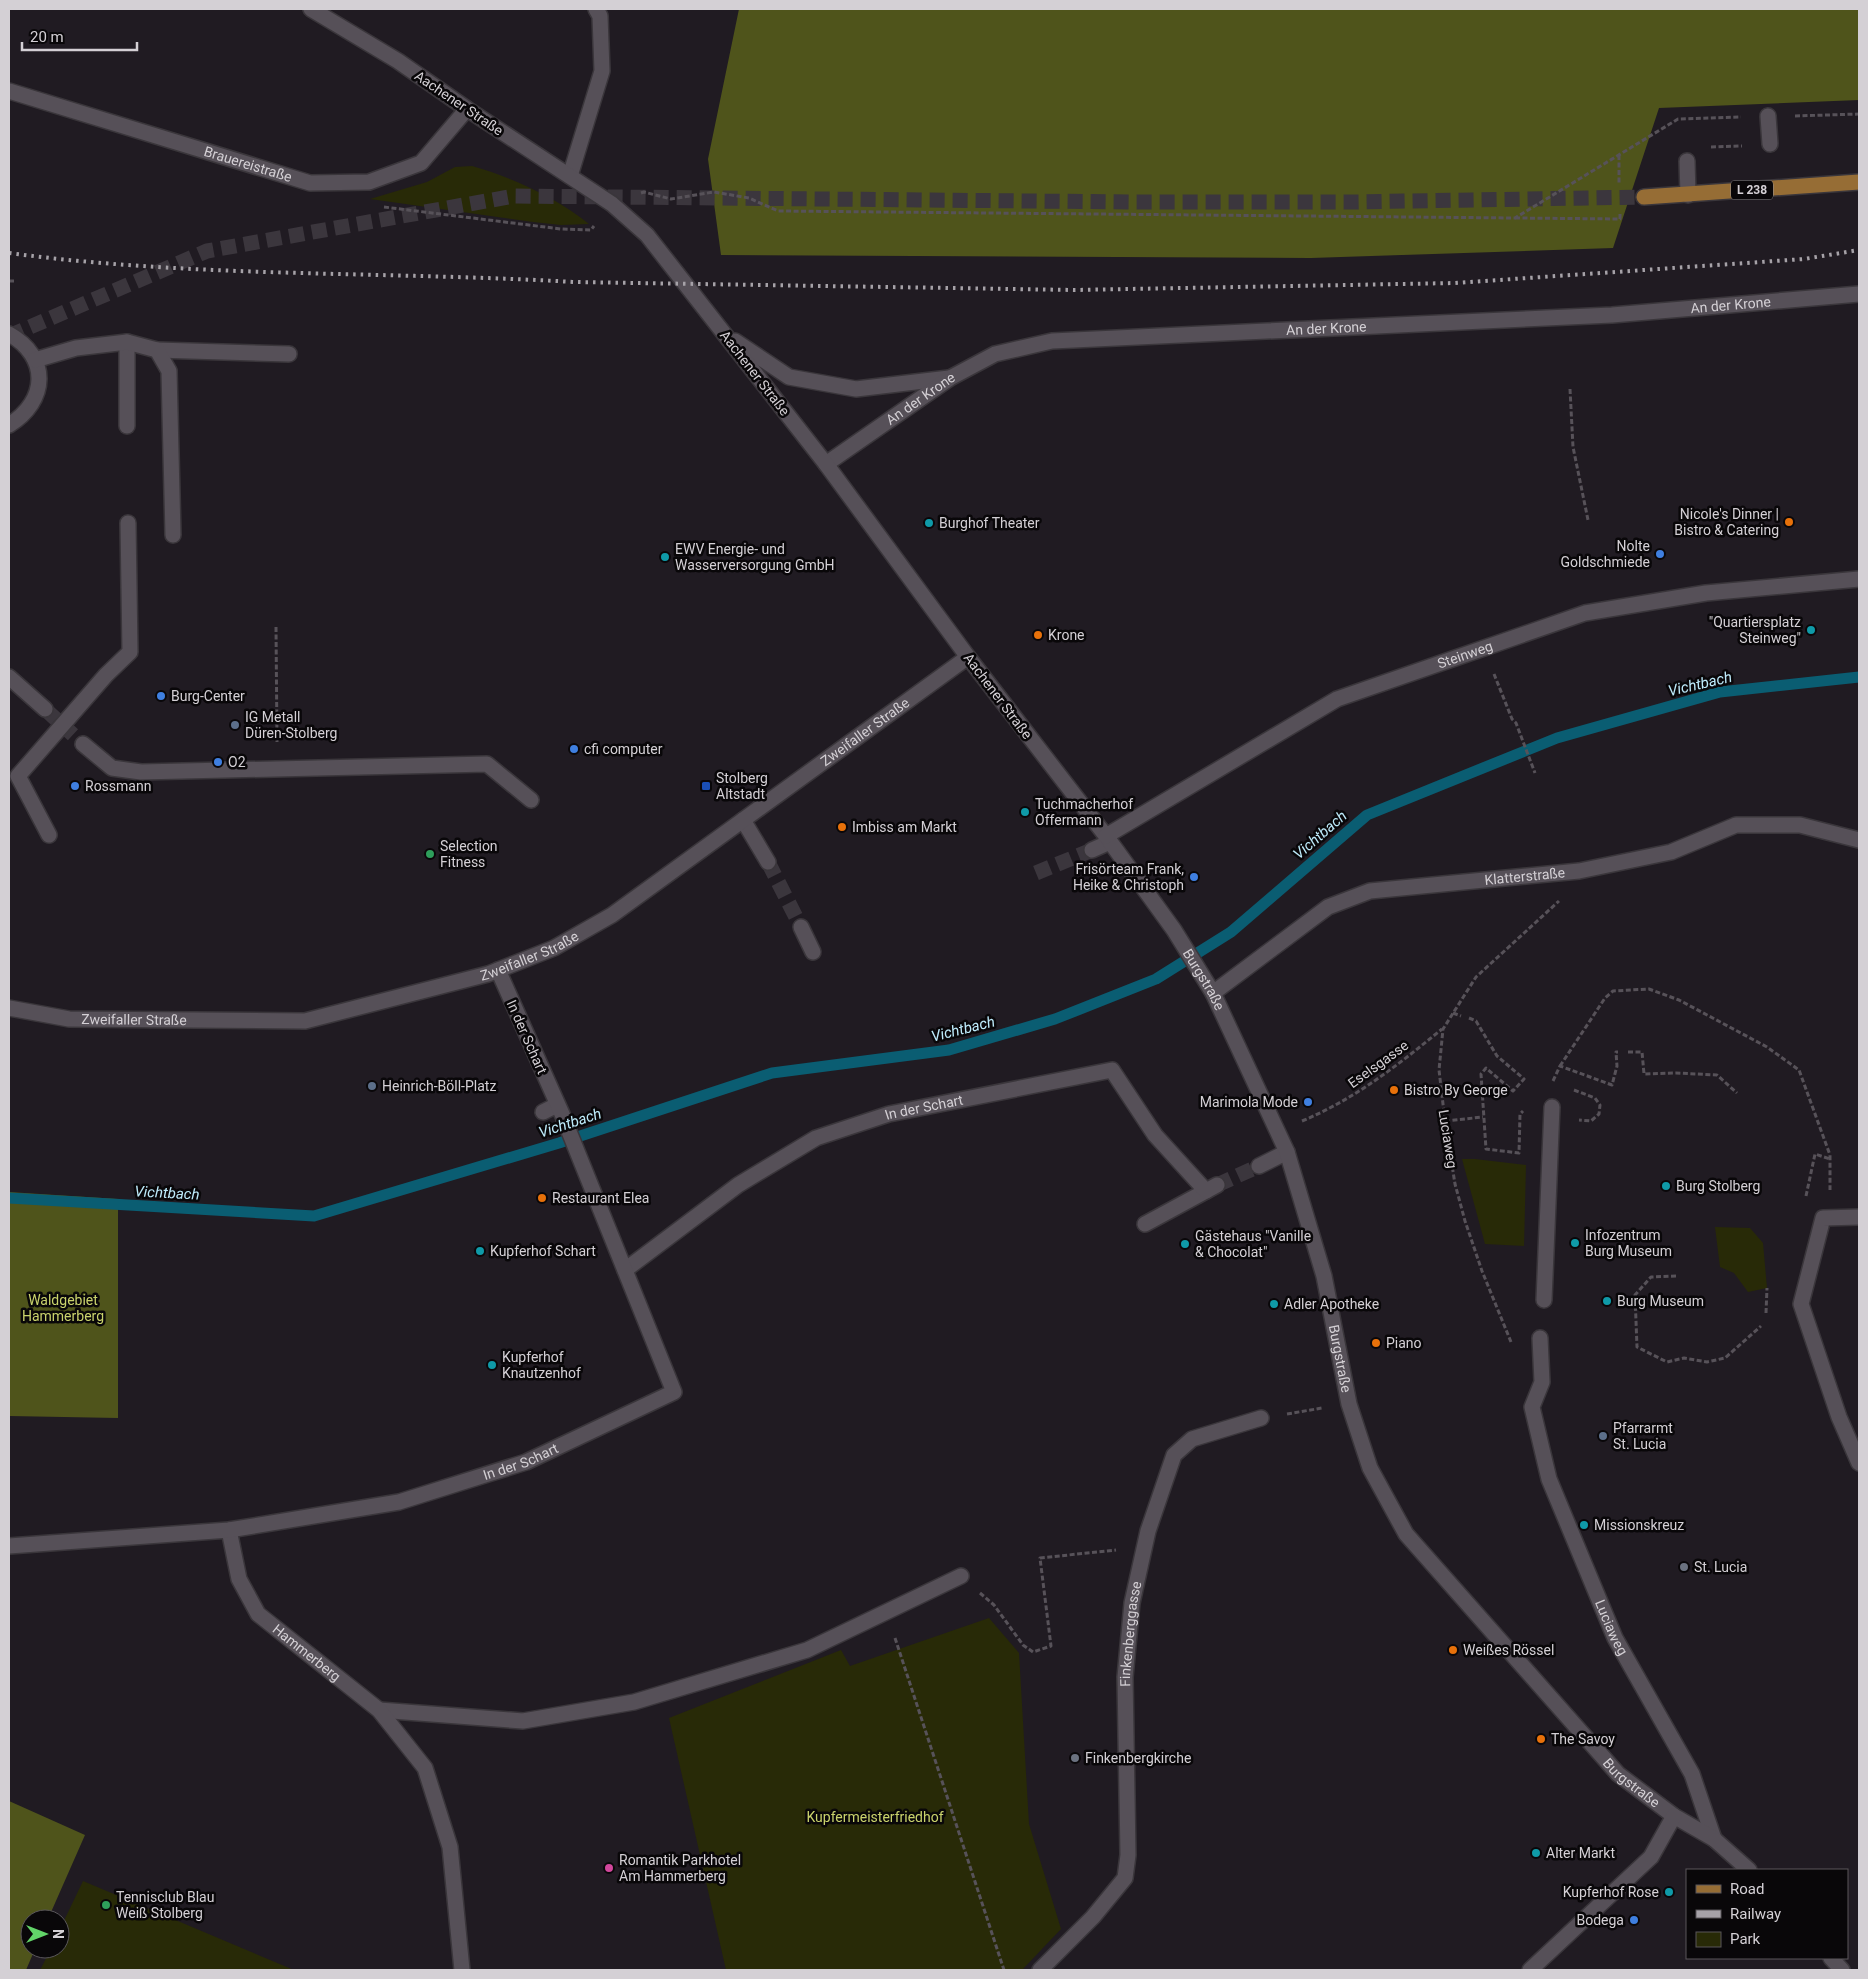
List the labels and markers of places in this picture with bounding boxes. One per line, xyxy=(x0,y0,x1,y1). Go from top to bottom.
place label: Nicole's Dinner | Bistro & Catering xyxy=(1674,506,1779,538)
place label: Burghof Theater xyxy=(939,515,1040,531)
marker: Nicole's Dinner | Bistro & Catering xyxy=(1783,516,1795,528)
marker: Burghof Theater xyxy=(923,517,935,529)
place label: Nolte Goldschmiede xyxy=(1560,538,1650,570)
place label: EWV Energie- und Wasserversorgung GmbH xyxy=(675,541,835,573)
marker: Nolte Goldschmiede xyxy=(1654,548,1666,560)
marker: EWV Energie- und Wasserversorgung GmbH xyxy=(659,551,671,563)
place label: "Quartiersplatz Steinweg" xyxy=(1709,614,1801,646)
marker: "Quartiersplatz Steinweg" xyxy=(1805,624,1817,636)
place label: Krone xyxy=(1048,627,1085,643)
marker: Krone xyxy=(1032,629,1044,641)
place label: Burg-Center xyxy=(171,688,245,704)
marker: Burg-Center xyxy=(155,690,167,702)
place label: IG Metall Düren-Stolberg xyxy=(245,709,337,741)
marker: IG Metall Düren-Stolberg xyxy=(229,719,241,731)
place label: cfi computer xyxy=(584,741,663,757)
marker: cfi computer xyxy=(568,743,580,755)
place label: O2 xyxy=(228,754,246,770)
marker: O2 xyxy=(212,756,224,768)
place label: Stolberg Altstadt xyxy=(716,770,768,802)
place label: Rossmann xyxy=(85,778,151,794)
marker: Rossmann xyxy=(69,780,81,792)
marker: Stolberg Altstadt xyxy=(700,780,712,792)
place label: Tuchmacherhof Offermann xyxy=(1035,796,1133,828)
marker: Tuchmacherhof Offermann xyxy=(1019,806,1031,818)
place label: Imbiss am Markt xyxy=(852,819,957,835)
marker: Imbiss am Markt xyxy=(836,821,848,833)
place label: Selection Fitness xyxy=(440,838,498,870)
marker: Selection Fitness xyxy=(424,848,436,860)
place label: Frisörteam Frank, Heike & Christoph xyxy=(1073,861,1184,893)
marker: Frisörteam Frank, Heike & Christoph xyxy=(1188,871,1200,883)
place label: Heinrich-Böll-Platz xyxy=(382,1078,496,1094)
marker: Heinrich-Böll-Platz xyxy=(366,1080,378,1092)
place label: Bistro By George xyxy=(1404,1082,1508,1098)
marker: Bistro By George xyxy=(1388,1084,1400,1096)
place label: Marimola Mode xyxy=(1200,1094,1298,1110)
marker: Marimola Mode xyxy=(1302,1096,1314,1108)
place label: Burg Stolberg xyxy=(1676,1178,1760,1194)
marker: Burg Stolberg xyxy=(1660,1180,1672,1192)
place label: Restaurant Elea xyxy=(552,1190,649,1206)
marker: Restaurant Elea xyxy=(536,1192,548,1204)
place label: Infozentrum Burg Museum xyxy=(1585,1227,1672,1259)
place label: Gästehaus "Vanille & Chocolat" xyxy=(1195,1228,1311,1260)
marker: Infozentrum Burg Museum xyxy=(1569,1237,1581,1249)
marker: Gästehaus "Vanille & Chocolat" xyxy=(1179,1238,1191,1250)
place label: Kupferhof Schart xyxy=(490,1243,596,1259)
marker: Kupferhof Schart xyxy=(474,1245,486,1257)
place label: Burg Museum xyxy=(1617,1293,1704,1309)
marker: Burg Museum xyxy=(1601,1295,1613,1307)
place label: Adler Apotheke xyxy=(1284,1296,1379,1312)
marker: Adler Apotheke xyxy=(1268,1298,1280,1310)
place label: Piano xyxy=(1386,1335,1422,1351)
marker: Piano xyxy=(1370,1337,1382,1349)
place label: Kupferhof Knautzenhof xyxy=(502,1349,581,1381)
marker: Kupferhof Knautzenhof xyxy=(486,1359,498,1371)
place label: Pfarrarmt St. Lucia xyxy=(1613,1420,1673,1452)
marker: Pfarrarmt St. Lucia xyxy=(1597,1430,1609,1442)
place label: Missionskreuz xyxy=(1594,1517,1684,1533)
marker: Missionskreuz xyxy=(1578,1519,1590,1531)
place label: St. Lucia xyxy=(1694,1559,1747,1575)
marker: St. Lucia xyxy=(1678,1561,1690,1573)
place label: Weißes Rössel xyxy=(1463,1642,1554,1658)
marker: Weißes Rössel xyxy=(1447,1644,1459,1656)
place label: The Savoy xyxy=(1551,1731,1615,1747)
marker: The Savoy xyxy=(1535,1733,1547,1745)
place label: Finkenbergkirche xyxy=(1085,1750,1191,1766)
marker: Finkenbergkirche xyxy=(1069,1752,1081,1764)
place label: Alter Markt xyxy=(1546,1845,1615,1861)
marker: Alter Markt xyxy=(1530,1847,1542,1859)
place label: Romantik Parkhotel Am Hammerberg xyxy=(619,1852,741,1884)
marker: Romantik Parkhotel Am Hammerberg xyxy=(603,1862,615,1874)
place label: Kupferhof Rose xyxy=(1563,1884,1659,1900)
marker: Kupferhof Rose xyxy=(1663,1886,1675,1898)
place label: Tennisclub Blau Weiß Stolberg xyxy=(116,1889,214,1921)
marker: Tennisclub Blau Weiß Stolberg xyxy=(100,1899,112,1911)
place label: Bodega xyxy=(1576,1912,1624,1928)
marker: Bodega xyxy=(1628,1914,1640,1926)

